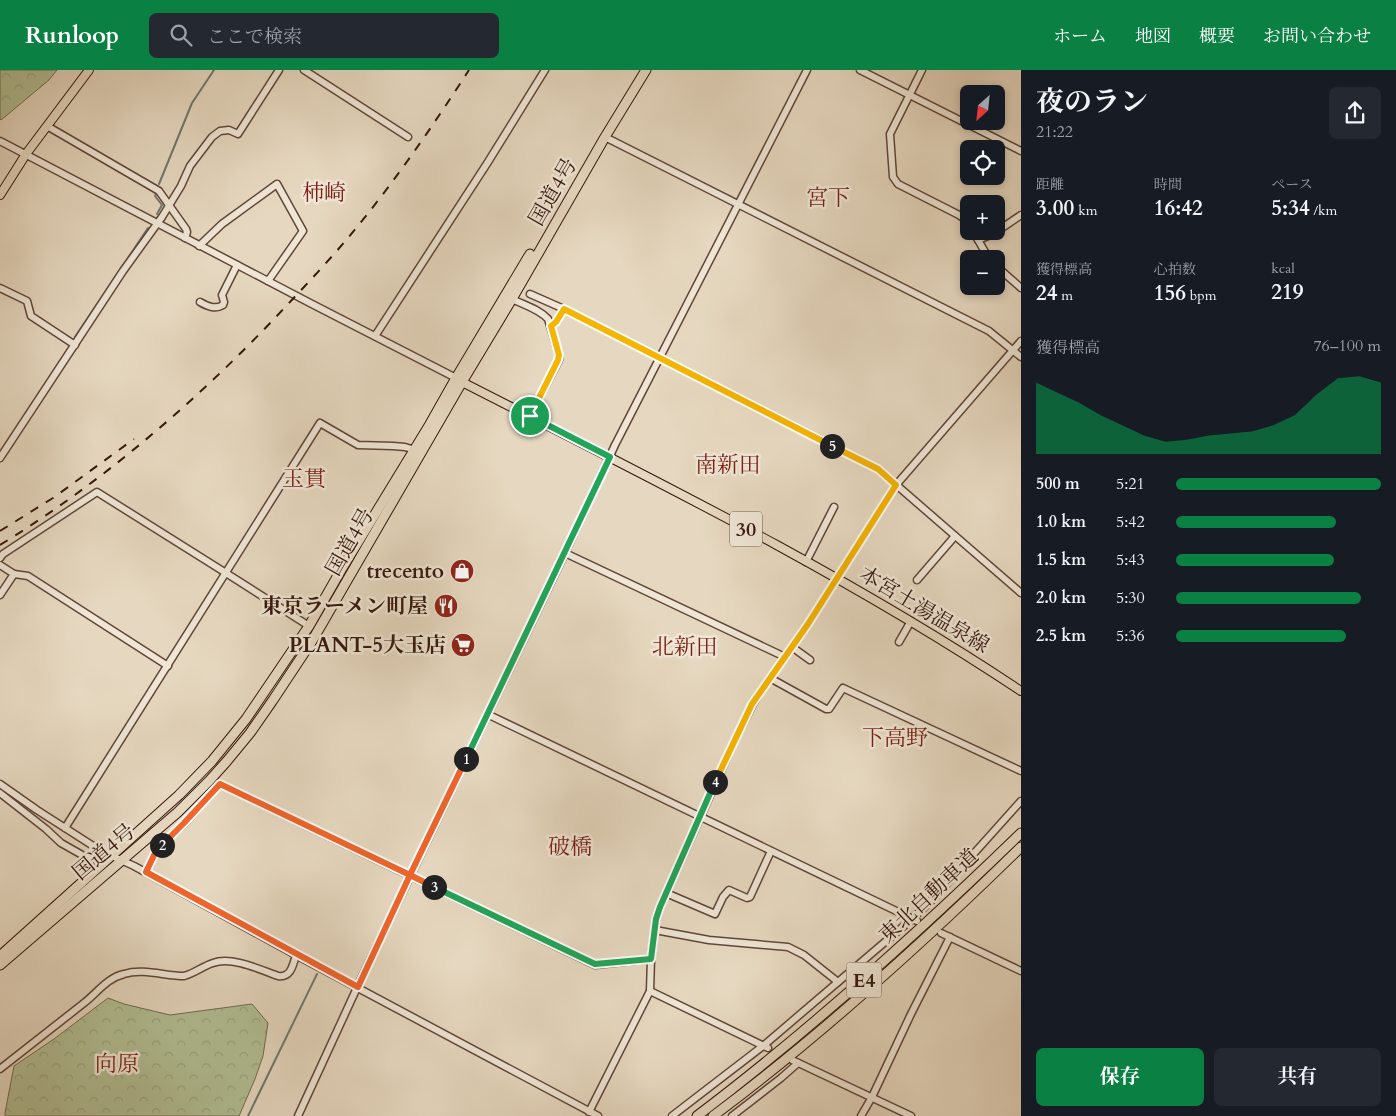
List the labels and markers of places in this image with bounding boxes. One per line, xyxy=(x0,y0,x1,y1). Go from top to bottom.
pin xyxy=(509,395,551,437)
pin: 5 xyxy=(820,434,844,458)
place label: trecento xyxy=(366,557,444,586)
shop icon: trecento xyxy=(449,558,475,584)
place label: 東京ラーメン町屋 xyxy=(261,592,428,621)
restaurant icon: 東京ラーメン町屋 xyxy=(433,593,459,619)
place label: PLANT-5大玉店 xyxy=(289,631,446,660)
supermarket icon: PLANT-5大玉店 xyxy=(450,632,476,658)
pin: 1 xyxy=(454,746,478,772)
pin: 4 xyxy=(702,770,728,794)
pin: 2 xyxy=(150,832,174,858)
pin: 3 xyxy=(422,874,446,900)

